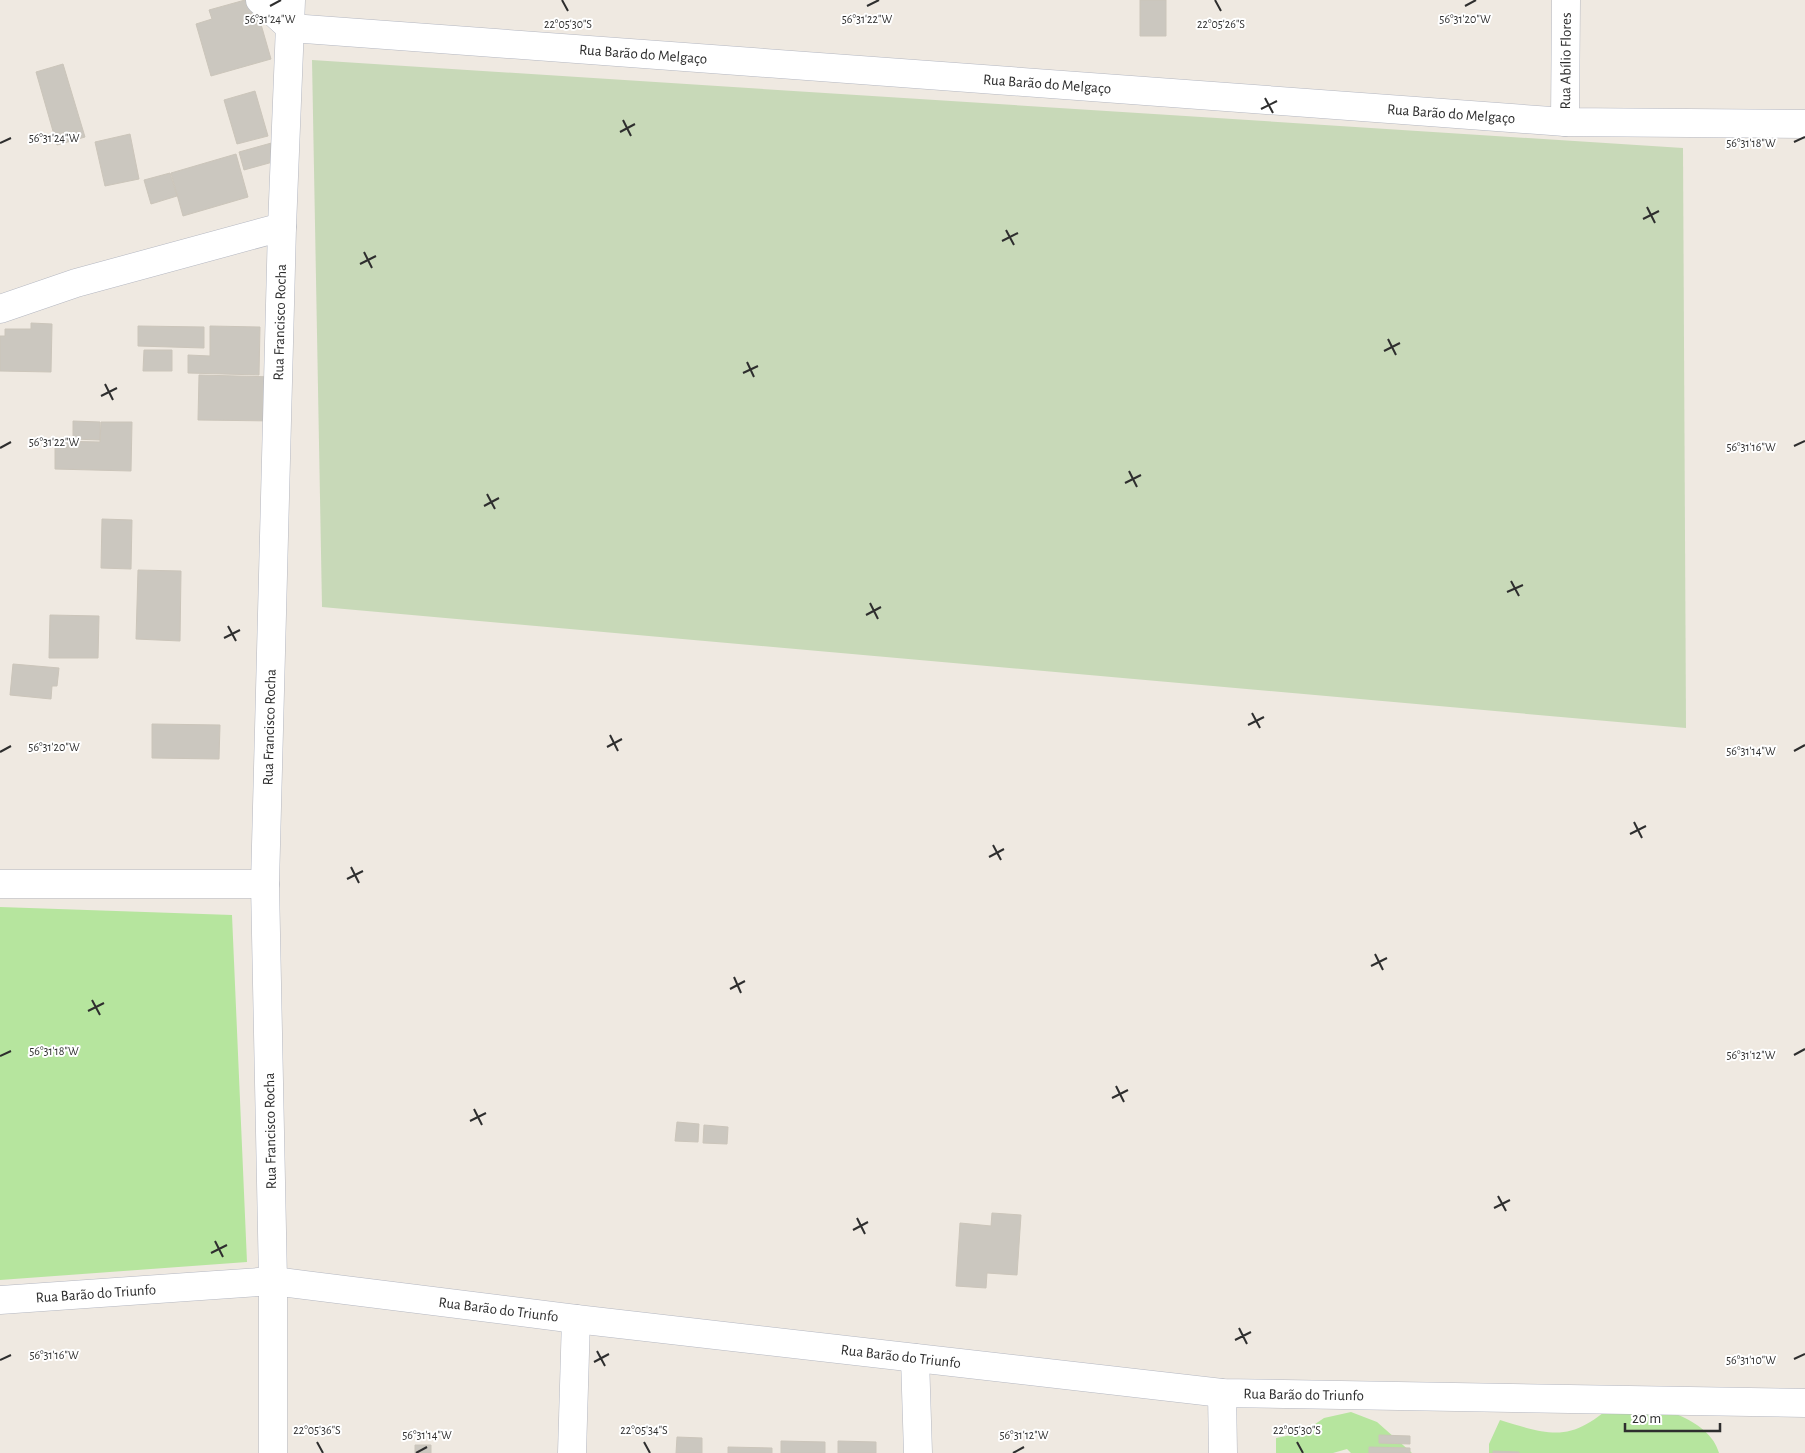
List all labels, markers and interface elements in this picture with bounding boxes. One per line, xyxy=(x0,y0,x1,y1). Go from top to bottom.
street label: Rua Abílio Flores xyxy=(1558,12,1574,110)
text: 56°31'24"W xyxy=(245,13,296,25)
text: 56°31'22"W xyxy=(842,13,892,25)
text: 56°31'20"W xyxy=(1439,13,1491,25)
text: 22°05'30"S xyxy=(544,18,592,30)
text: 22°05'26"S xyxy=(1197,18,1245,30)
street label: Rua Barão do Melgaço xyxy=(579,42,708,67)
street label: Rua Barão do Melgaço xyxy=(983,72,1112,96)
street label: Rua Barão do Melgaço xyxy=(1386,102,1516,126)
text: 56°31'24"W xyxy=(29,132,80,144)
text: 56°31'18"W xyxy=(1726,137,1776,149)
street label: Rua Francisco Rocha xyxy=(271,264,289,381)
text: 56°31'22"W xyxy=(29,436,79,448)
text: 56°31'16"W xyxy=(1726,441,1776,453)
street label: Rua Francisco Rocha xyxy=(261,669,279,786)
text: 56°31'20"W xyxy=(28,741,80,753)
text: 56°31'14"W xyxy=(1726,745,1776,757)
text: 56°31'18"W xyxy=(29,1045,79,1057)
text: 56°31'12"W xyxy=(1726,1049,1776,1061)
street label: Rua Francisco Rocha xyxy=(262,1073,279,1189)
street label: Rua Barão do Triunfo xyxy=(35,1282,157,1306)
street label: Rua Barão do Triunfo xyxy=(438,1295,559,1325)
street label: Rua Barão do Triunfo xyxy=(840,1342,962,1371)
text: 56°31'16"W xyxy=(29,1349,79,1361)
text: 56°31'10"W xyxy=(1726,1354,1776,1366)
street label: Rua Barão do Triunfo xyxy=(1243,1386,1364,1403)
scale bar xyxy=(1625,1400,1720,1432)
text: 20 m xyxy=(1632,1411,1661,1426)
text: 22°05'36"S xyxy=(293,1424,341,1436)
text: 22°05'34"S xyxy=(620,1424,668,1436)
text: 22°05'30"S xyxy=(1273,1424,1321,1436)
text: 56°31'14"W xyxy=(402,1429,452,1441)
text: 56°31'12"W xyxy=(999,1429,1049,1441)

